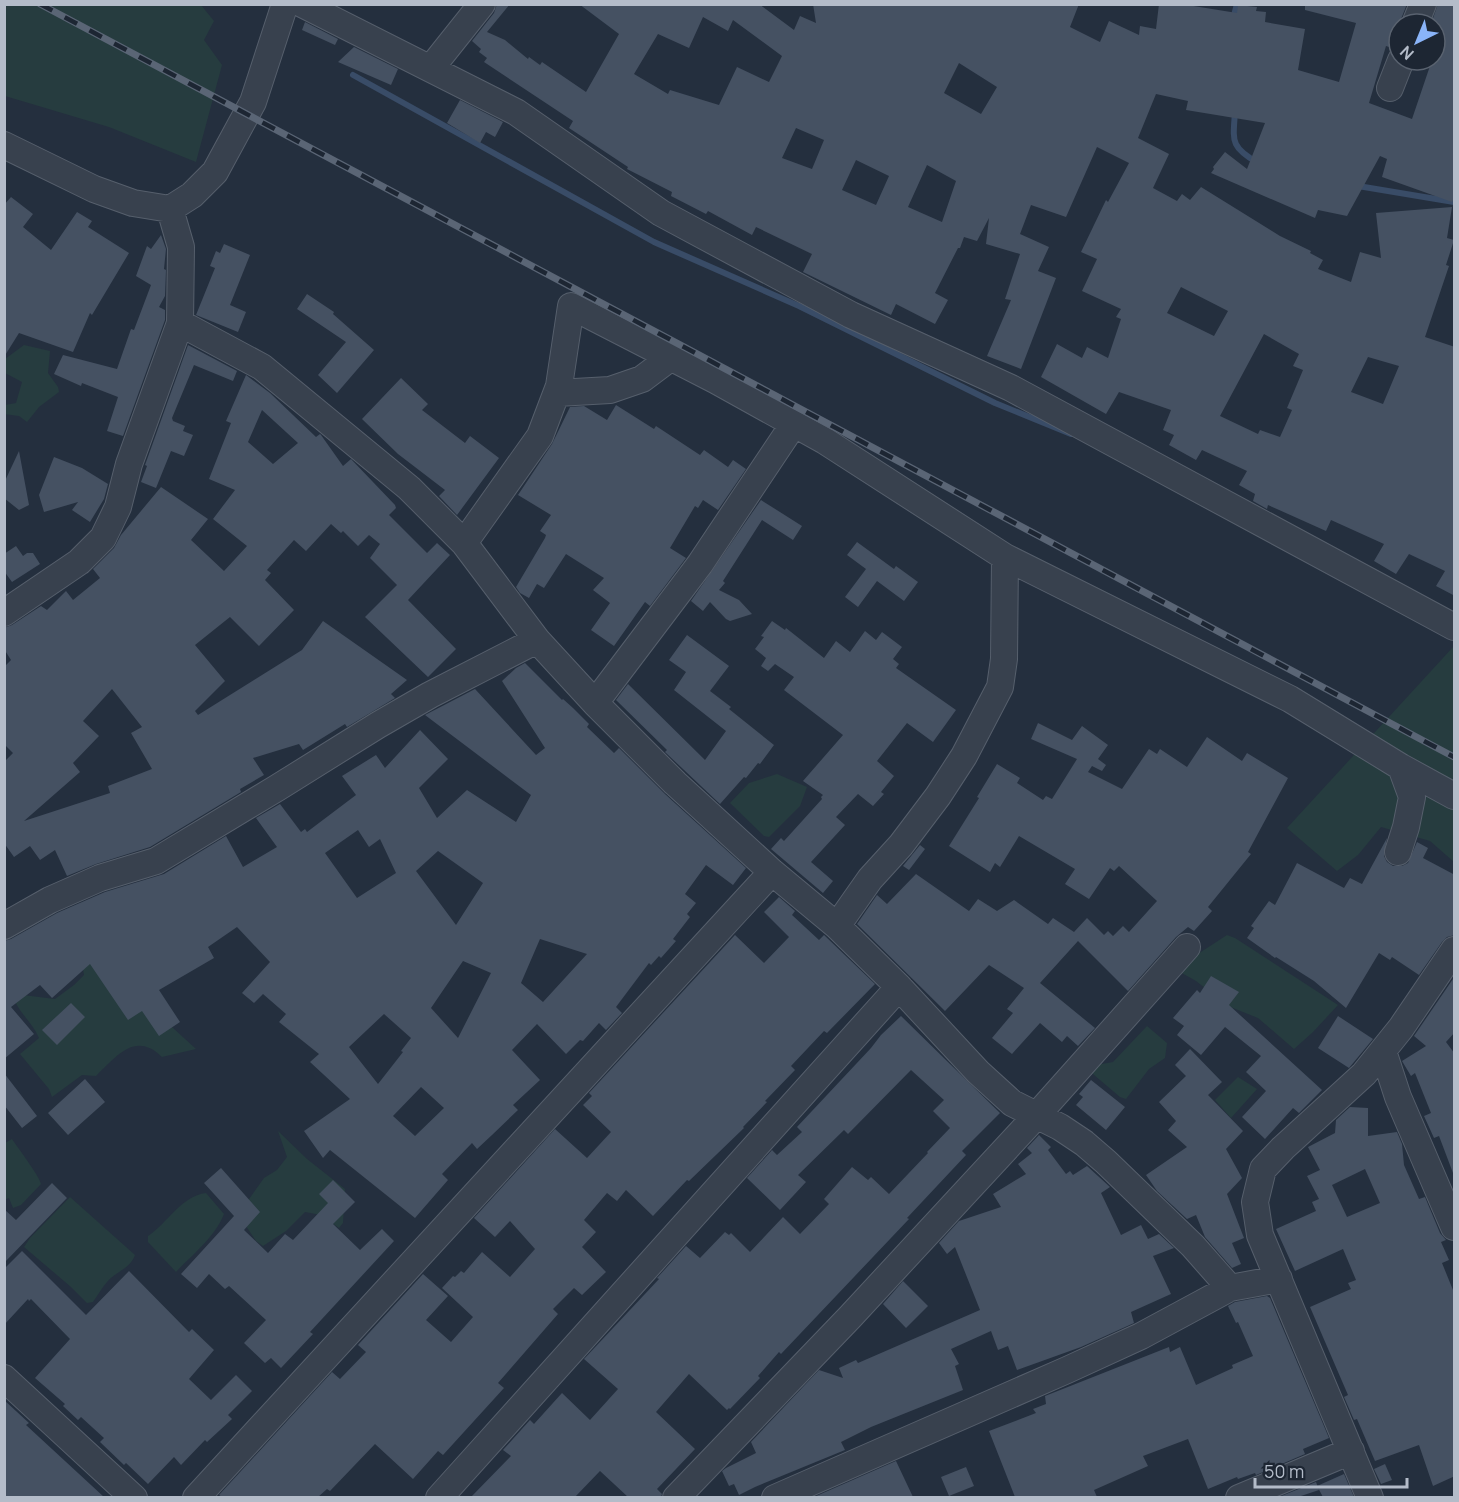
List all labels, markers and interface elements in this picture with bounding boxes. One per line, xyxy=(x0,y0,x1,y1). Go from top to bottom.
north arrow xyxy=(1387,12,1447,72)
text: N xyxy=(1395,41,1418,65)
scale bar xyxy=(1255,1451,1406,1489)
text: 50 m xyxy=(1264,1459,1304,1483)

